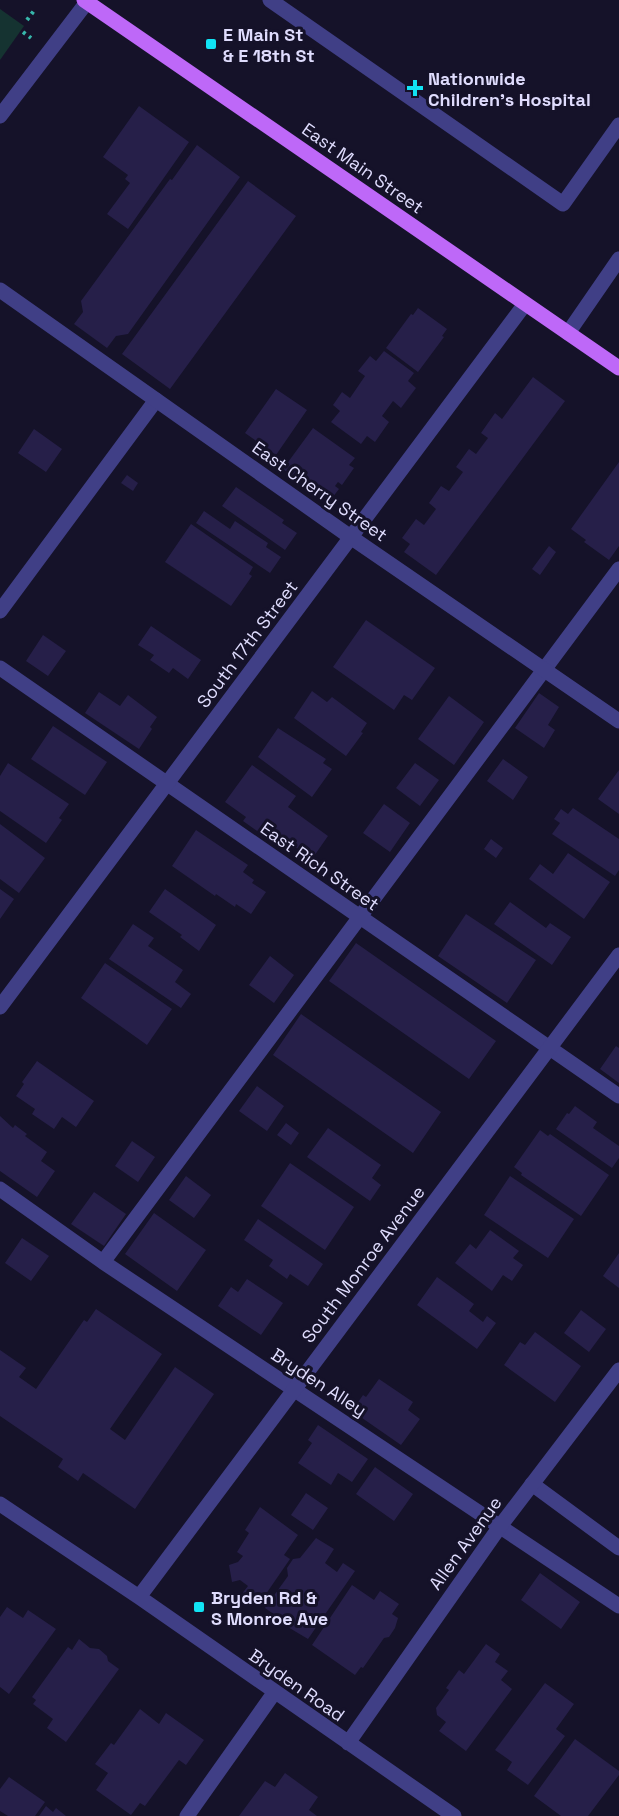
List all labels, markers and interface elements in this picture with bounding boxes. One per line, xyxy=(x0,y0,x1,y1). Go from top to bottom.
place label: E Main St & E 18th St xyxy=(223,23,315,67)
marker: E Main St & E 18th St xyxy=(204,37,218,51)
place label: Nationwide Children's Hospital xyxy=(428,67,591,111)
marker: Nationwide Children's Hospital xyxy=(406,79,424,97)
street label: East Main Street xyxy=(298,117,428,219)
street label: East Cherry Street xyxy=(248,436,392,546)
street label: South 17th Street xyxy=(192,576,302,712)
street label: East Rich Street xyxy=(256,816,384,916)
street label: South Monroe Avenue xyxy=(296,1181,430,1347)
street label: Bryden Alley xyxy=(267,1343,371,1421)
street label: Allen Avenue xyxy=(423,1492,507,1594)
place label: Bryden Rd & S Monroe Ave xyxy=(211,1586,328,1630)
marker: Bryden Rd & S Monroe Ave xyxy=(192,1600,206,1614)
street label: Bryden Road xyxy=(245,1644,349,1726)

